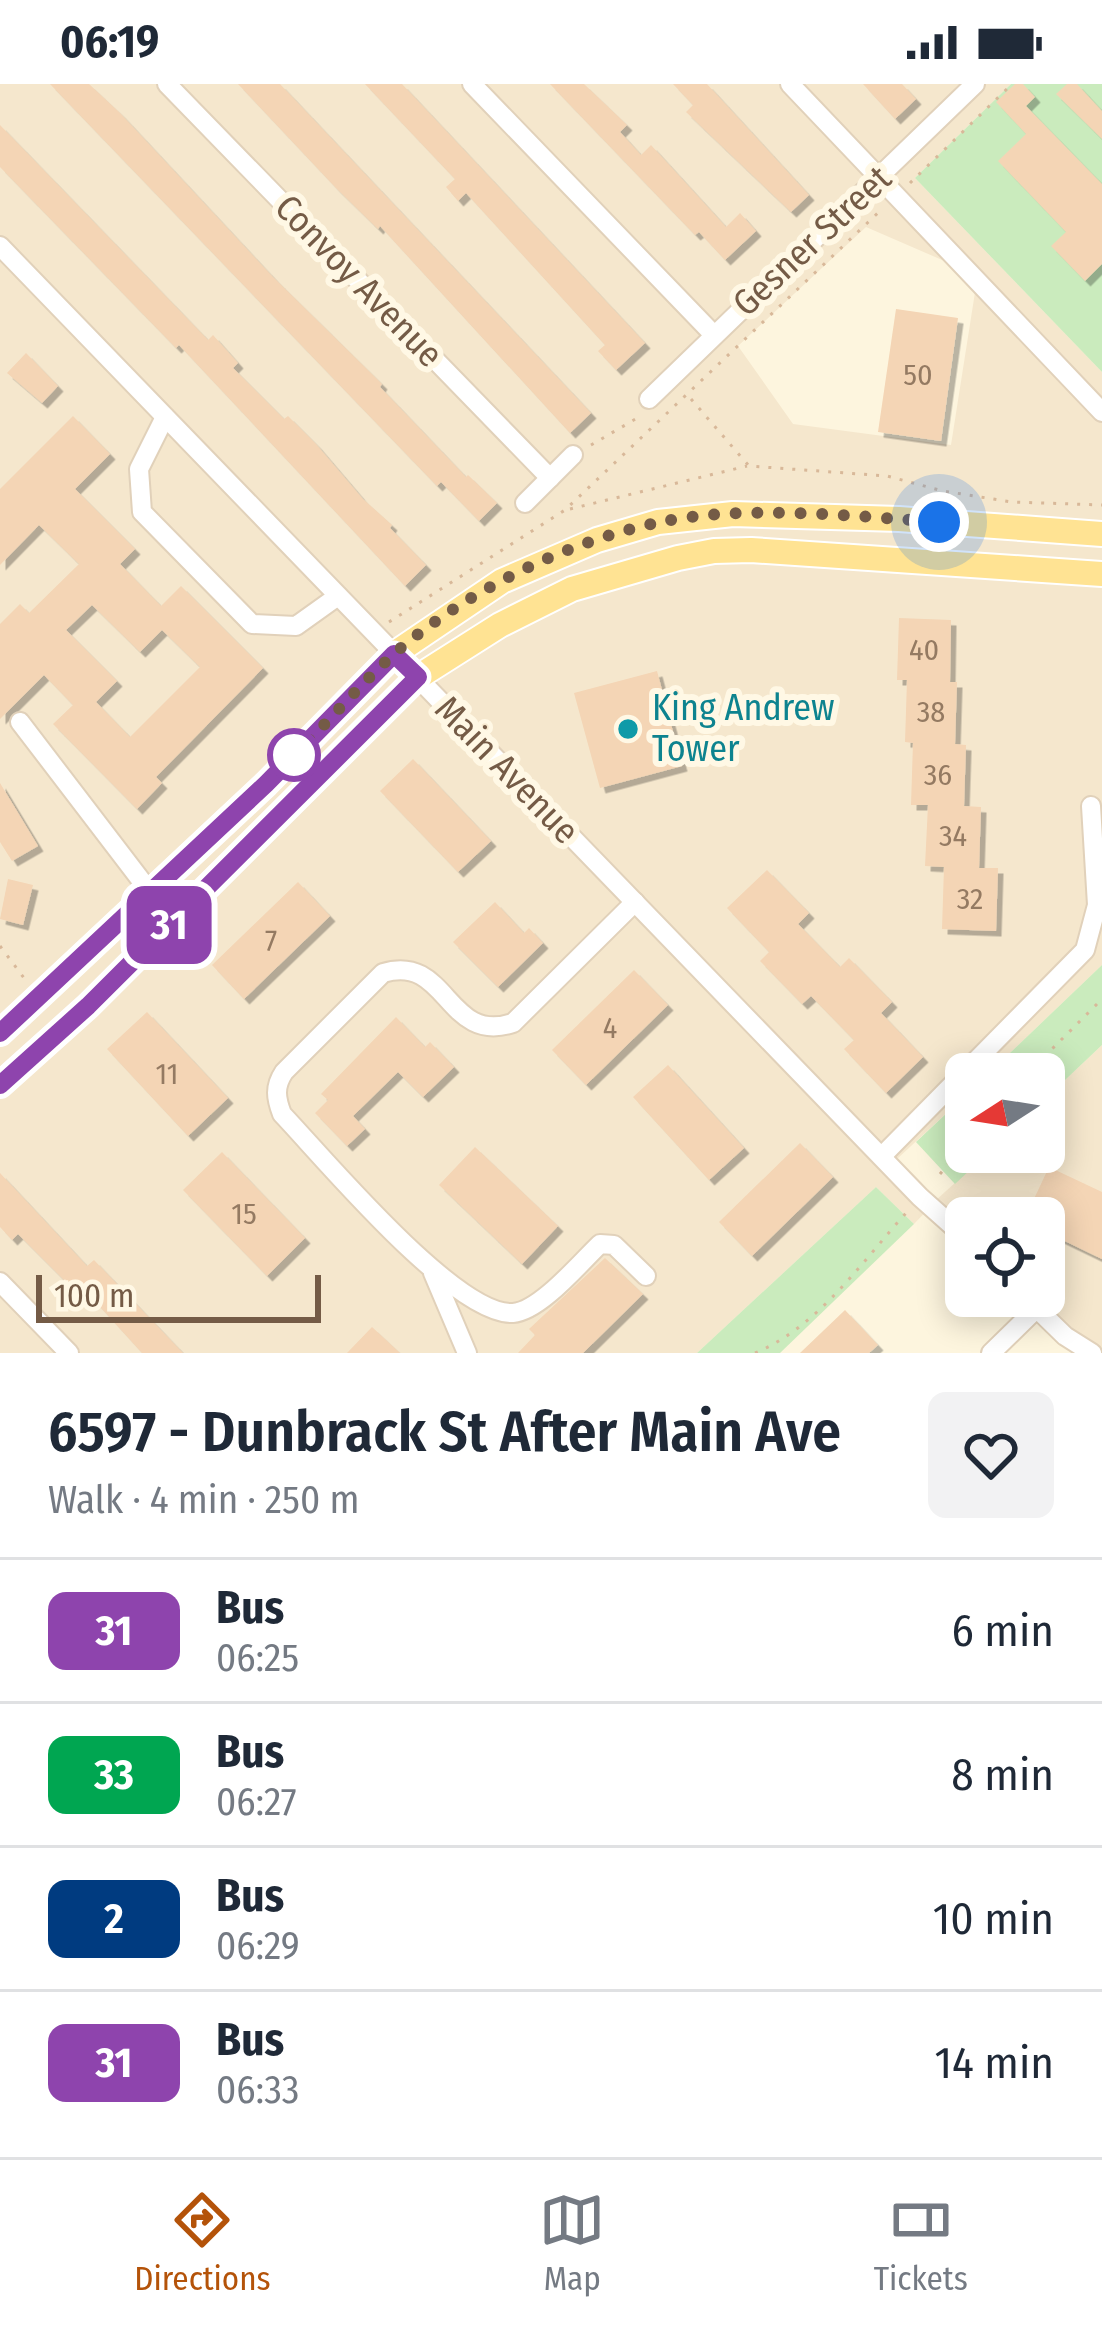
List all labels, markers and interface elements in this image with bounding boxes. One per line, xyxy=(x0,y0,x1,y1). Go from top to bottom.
text: 06:19 xyxy=(60,15,159,69)
street label: Gesner Street xyxy=(724,157,900,325)
street label: Convoy Avenue xyxy=(266,186,452,376)
house number: 50 xyxy=(903,357,933,393)
your location xyxy=(909,492,969,552)
house number: 40 xyxy=(909,632,939,668)
place label: King Andrew Tower xyxy=(652,686,835,771)
street label: Main Avenue xyxy=(426,687,588,853)
house number: 38 xyxy=(917,694,945,730)
marker: King Andrew Tower xyxy=(615,716,641,742)
unlabelled marker xyxy=(269,730,319,780)
house number: 36 xyxy=(924,757,952,793)
house number: 34 xyxy=(939,818,967,854)
house number: 32 xyxy=(957,881,983,917)
line badge: 31 xyxy=(115,886,223,964)
text: 31 xyxy=(151,900,187,950)
house number: 7 xyxy=(265,923,277,959)
house number: 4 xyxy=(603,1010,617,1046)
north arrow xyxy=(945,1053,1065,1173)
map controls xyxy=(945,1053,1065,1317)
house number: 11 xyxy=(156,1056,178,1092)
house number: 15 xyxy=(231,1196,257,1232)
button: locate xyxy=(945,1197,1065,1317)
scale bar xyxy=(36,1269,321,1322)
text: 100 m xyxy=(54,1276,134,1316)
button: heart xyxy=(928,1392,1054,1518)
text: 6597 - Dunbrack St After Main Ave xyxy=(48,1398,841,1466)
text: Walk · 4 min · 250 m xyxy=(48,1477,359,1523)
text: Bus xyxy=(216,1581,284,1635)
text: 6 min xyxy=(951,1604,1054,1658)
text: 31 xyxy=(96,1606,132,1656)
text: 06:25 xyxy=(216,1635,299,1681)
text: Bus xyxy=(216,1725,284,1779)
text: 8 min xyxy=(951,1748,1054,1802)
text: 33 xyxy=(94,1750,134,1800)
text: 06:27 xyxy=(216,1779,297,1825)
text: Bus xyxy=(216,1869,284,1923)
text: 10 min xyxy=(933,1892,1054,1946)
text: 2 xyxy=(104,1894,124,1944)
text: 06:29 xyxy=(216,1923,300,1969)
text: Bus xyxy=(216,2013,284,2067)
text: 14 min xyxy=(934,2036,1054,2090)
text: 31 xyxy=(96,2038,132,2088)
text: 06:33 xyxy=(216,2067,299,2113)
tab: Directions xyxy=(134,2187,271,2299)
tab: Map xyxy=(539,2187,605,2299)
tab: Tickets xyxy=(874,2187,968,2299)

